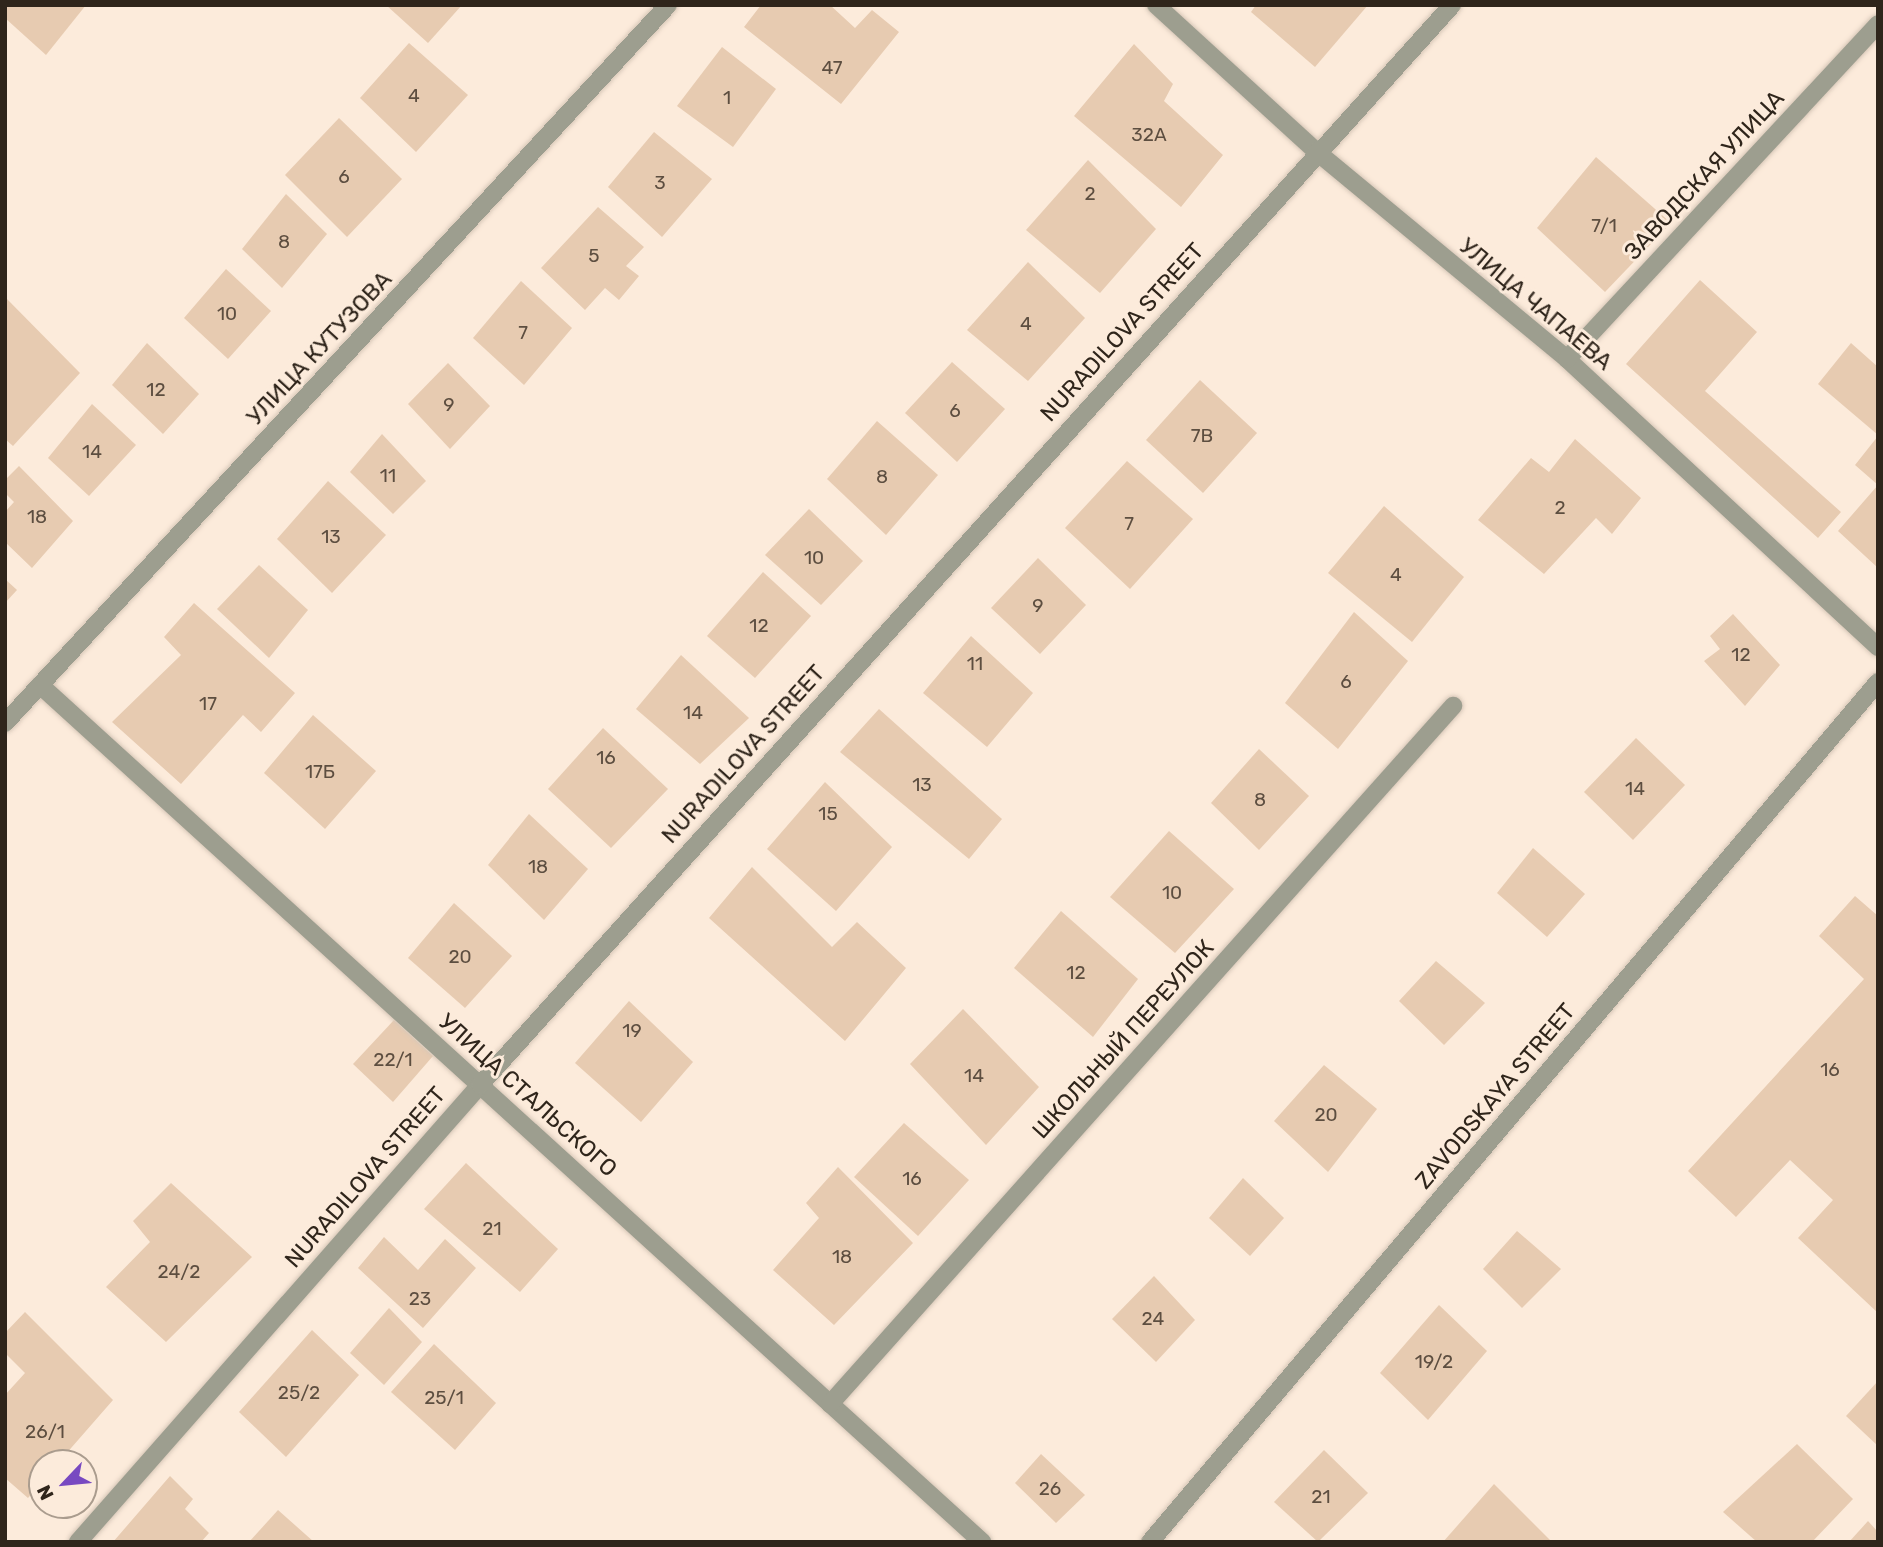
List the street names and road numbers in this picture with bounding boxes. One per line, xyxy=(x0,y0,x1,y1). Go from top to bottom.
street label: ЗАВОДСКАЯ УЛИЦА xyxy=(1618,85,1790,265)
street label: УЛИЦА ЧАПАЕВА xyxy=(1454,232,1618,376)
street label: NURADILOVA STREET xyxy=(1034,237,1210,427)
street label: УЛИЦА КУТУЗОВА xyxy=(241,266,397,430)
street label: NURADILOVA STREET xyxy=(655,659,831,849)
street label: ШКОЛЬНЫЙ ПЕРЕУЛОК xyxy=(1026,934,1220,1144)
street label: ZAVODSKAYA STREET xyxy=(1409,998,1581,1194)
street label: УЛИЦА СТАЛЬСКОГО xyxy=(433,1008,623,1182)
street label: NURADILOVA STREET xyxy=(279,1081,451,1273)

